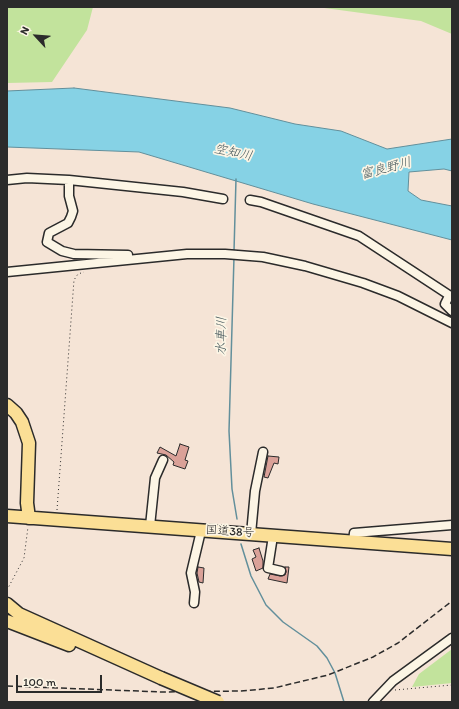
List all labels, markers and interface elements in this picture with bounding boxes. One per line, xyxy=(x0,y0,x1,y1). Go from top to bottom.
north arrow xyxy=(16,16,56,56)
text: N xyxy=(17,24,32,37)
water label: 空知川 xyxy=(212,141,254,165)
water label: 富良野川 xyxy=(359,155,413,183)
water label: 水車川 xyxy=(214,316,230,356)
street label: 国道38号 xyxy=(205,523,255,541)
scale bar xyxy=(18,667,104,693)
text: 100 m xyxy=(23,675,56,689)

